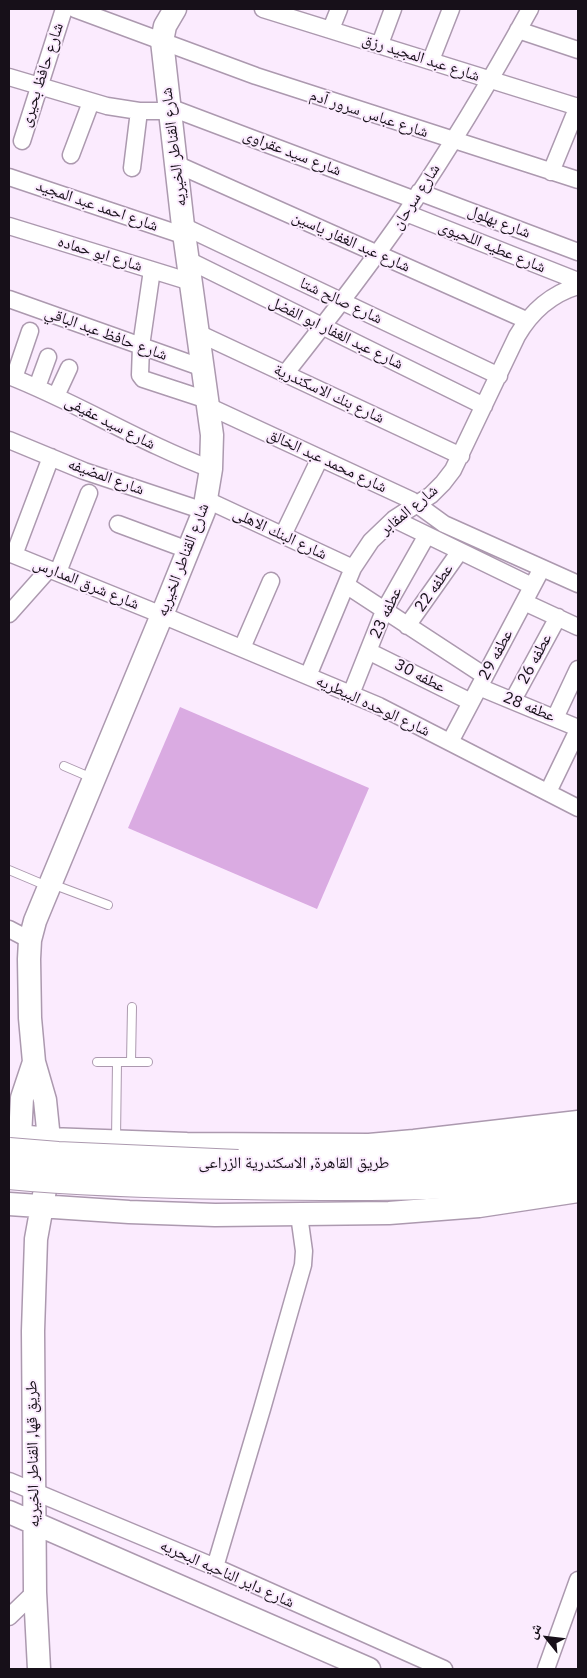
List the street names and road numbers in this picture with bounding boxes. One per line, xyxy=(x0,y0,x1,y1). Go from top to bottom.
street label: شارع حافظ بحيرى xyxy=(16,20,68,130)
street label: شارع عبد المجيد رزق xyxy=(360,30,482,86)
street label: شارع القناطر الخيريه xyxy=(157,86,191,208)
street label: شارع عباس سرور آدم xyxy=(307,86,431,142)
street label: شارع سيد عقراوى xyxy=(240,125,344,181)
street label: شارع سرحان xyxy=(388,160,444,234)
street label: شارع احمد عبد المجيد xyxy=(33,176,161,236)
street label: شارع بهلول xyxy=(465,201,533,243)
street label: شارع عبد الغفار ياسين xyxy=(289,207,413,277)
street label: شارع عطيه اللحيوى xyxy=(436,217,548,277)
street label: شارع ابو حماده xyxy=(55,232,145,276)
street label: شارع صالح شتا xyxy=(297,273,385,329)
street label: شارع عبد الغفار ابو الفضل xyxy=(266,292,406,374)
street label: شارع حافظ عبد الباقي xyxy=(42,303,170,365)
street label: شارع بنك الاسكندرية xyxy=(271,360,387,428)
street label: شارع سيد عفيفى xyxy=(62,392,158,454)
street label: شارع محمد عبد الخالق xyxy=(264,425,390,497)
street label: شارع المضيفه xyxy=(65,454,147,500)
street label: شارع المقابر xyxy=(376,481,442,539)
street label: شارع القناطر الخيريه xyxy=(153,501,213,619)
street label: شارع البنك الاهلى xyxy=(230,504,330,564)
street label: شارع شرق المدارس xyxy=(30,554,142,614)
street label: عطفه 22 xyxy=(410,560,458,616)
street label: عطفه 23 xyxy=(366,584,406,642)
street label: عطفه 29 xyxy=(475,626,517,684)
street label: عطفه 26 xyxy=(514,630,556,688)
street label: عطفه 30 xyxy=(391,655,449,697)
street label: شارع الوحده البيطريه xyxy=(313,671,433,741)
street label: عطفه 28 xyxy=(500,688,558,726)
street label: طريق القاهرة, الاسكندرية الزراعى xyxy=(199,1153,389,1173)
street label: طريق قها, القناطر الخيريه xyxy=(22,1380,44,1528)
street label: شارع داير الناحيه البحريه xyxy=(157,1536,297,1612)

